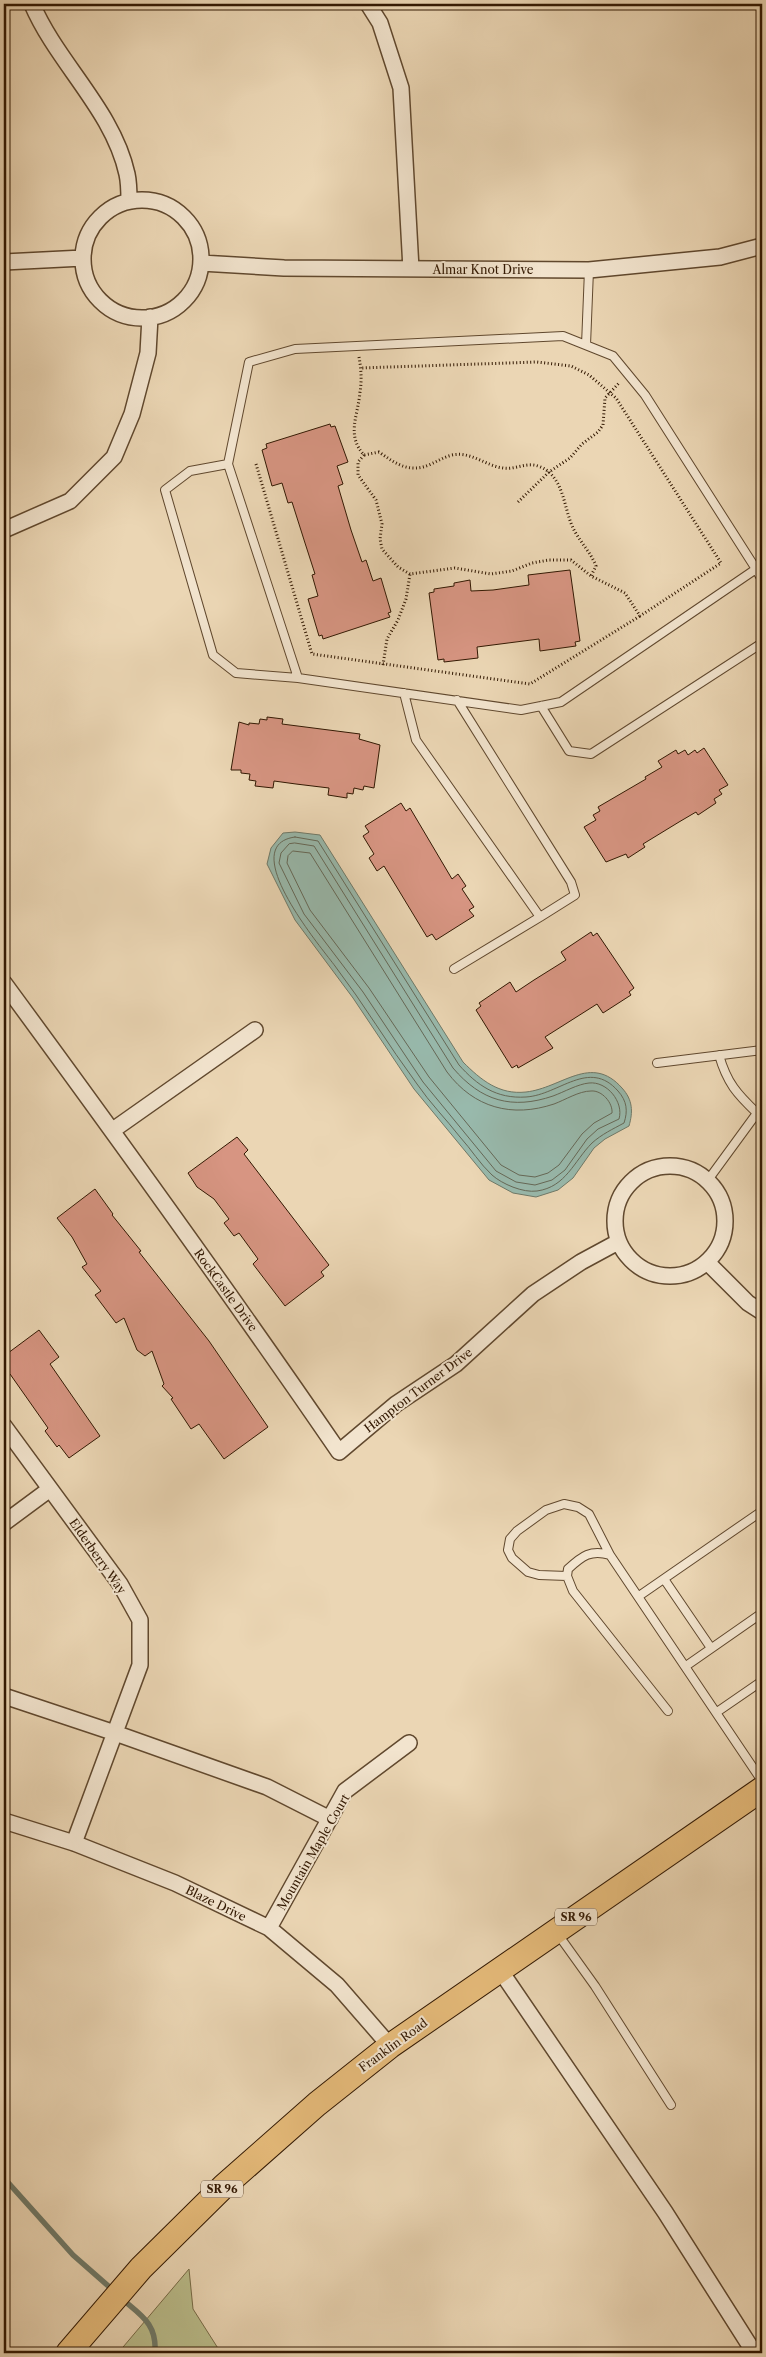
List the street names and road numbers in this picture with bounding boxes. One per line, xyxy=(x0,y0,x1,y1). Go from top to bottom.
street label: Almar Knot Drive xyxy=(432,262,534,277)
street label: RockCastle Drive xyxy=(191,1246,261,1334)
street label: Hampton Turner Drive xyxy=(361,1344,475,1436)
street label: Elderberry Way xyxy=(66,1515,130,1597)
street label: Mountain Maple Court xyxy=(274,1791,353,1913)
street label: Blaze Drive xyxy=(183,1882,249,1924)
road number: SR 96 xyxy=(555,1908,597,1925)
street label: Franklin Road xyxy=(356,2015,431,2075)
road number: SR 96 xyxy=(201,2180,243,2198)

